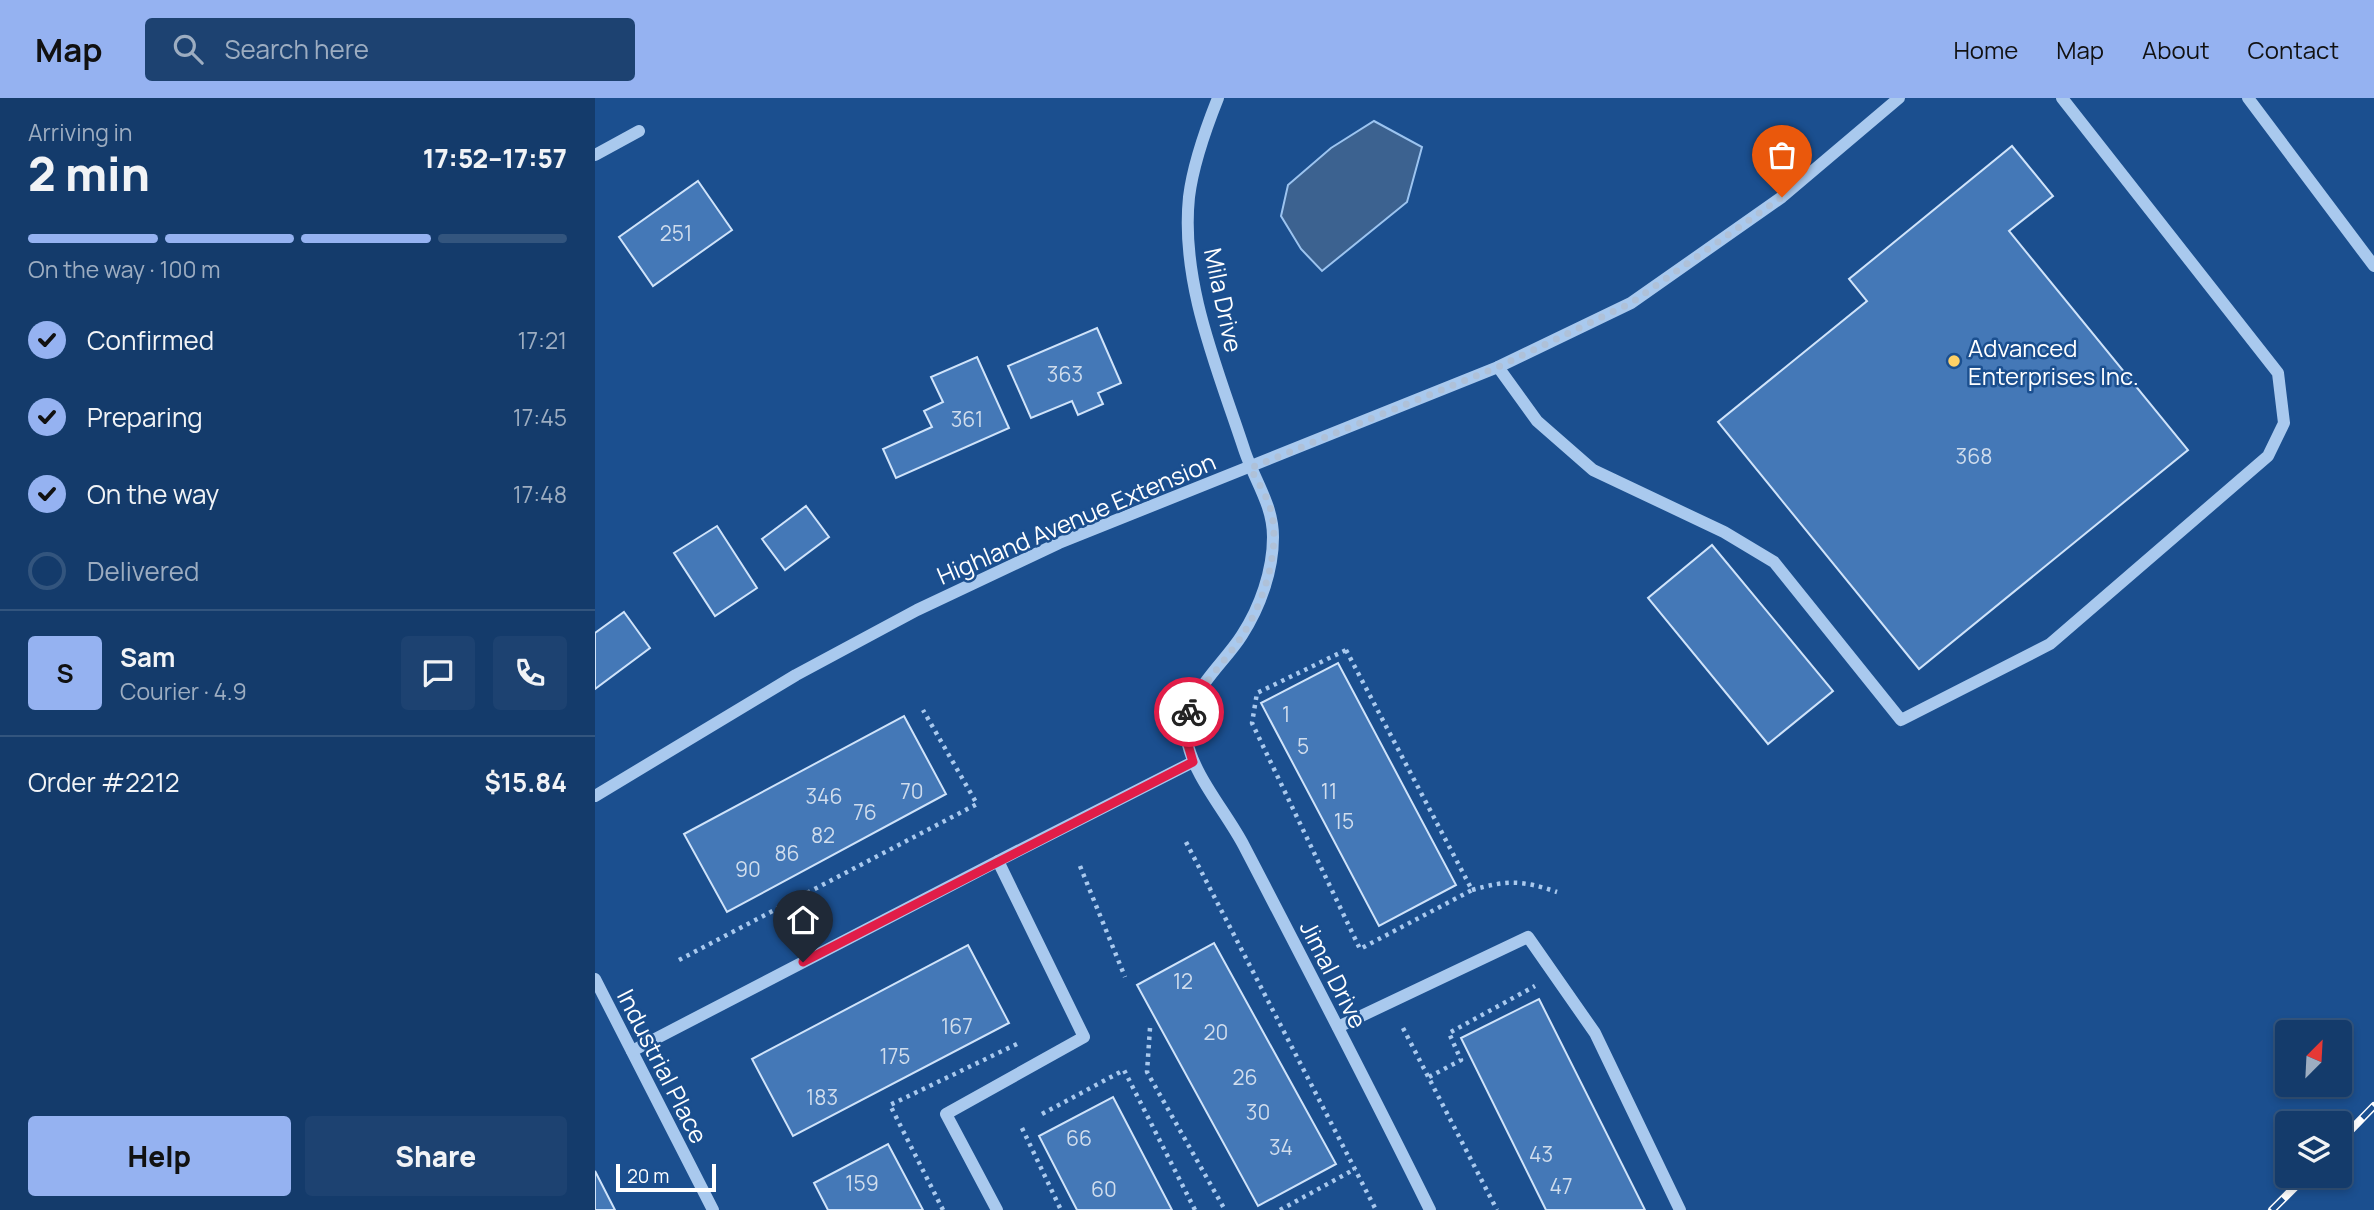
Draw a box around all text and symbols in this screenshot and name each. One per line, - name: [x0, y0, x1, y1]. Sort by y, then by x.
- search box: [145, 18, 635, 81]
- text: Map: [35, 27, 103, 72]
- icon: search: [169, 30, 207, 68]
- text: Search here: [225, 31, 369, 67]
- text: Home: [1953, 33, 2018, 66]
- text: Map: [2056, 33, 2104, 66]
- text: About: [2142, 33, 2210, 66]
- text: Contact: [2248, 33, 2339, 66]
- text: Arriving in: [28, 116, 133, 148]
- pin: [1752, 125, 1812, 197]
- icon: bag: [1763, 136, 1801, 174]
- text: 17:52–17:57: [423, 140, 567, 176]
- text: 2 min: [28, 142, 150, 205]
- house number: 251: [660, 219, 692, 247]
- street label: Mila Drive: [1197, 245, 1251, 355]
- text: On the way · 100 m: [28, 253, 221, 285]
- icon: check: [28, 321, 66, 359]
- text: Confirmed: [87, 322, 214, 358]
- text: 17:21: [518, 324, 567, 356]
- place label: Advanced Enterprises Inc.: [1968, 331, 2139, 392]
- marker: Advanced Enterprises Inc.: [1946, 353, 1962, 369]
- house number: 363: [1047, 360, 1083, 388]
- icon: check: [28, 398, 66, 436]
- text: Preparing: [87, 399, 203, 435]
- text: 17:45: [513, 401, 567, 433]
- house number: 361: [951, 405, 983, 433]
- house number: 368: [1956, 442, 1992, 470]
- street label: Highland Avenue Extension: [932, 444, 1220, 592]
- icon: check: [28, 475, 66, 513]
- text: On the way: [87, 476, 219, 512]
- text: 17:48: [513, 478, 567, 510]
- text: Delivered: [87, 553, 199, 589]
- button: chat: [401, 636, 475, 710]
- button: phone: [493, 636, 567, 710]
- text: Sam: [120, 639, 175, 675]
- text: S: [56, 655, 74, 691]
- text: Courier · 4.9: [120, 675, 247, 707]
- courier: [1154, 677, 1224, 747]
- icon: bike: [1170, 693, 1208, 731]
- house number: 1: [1282, 700, 1290, 728]
- house number: 5: [1297, 732, 1309, 760]
- text: Order #2212: [28, 764, 180, 800]
- text: $15.84: [484, 764, 567, 800]
- house number: 70: [900, 777, 924, 805]
- house number: 11: [1321, 777, 1337, 805]
- house number: 346: [805, 782, 843, 810]
- house number: 76: [853, 798, 877, 826]
- house number: 15: [1334, 807, 1354, 835]
- house number: 82: [811, 821, 835, 849]
- house number: 86: [774, 839, 800, 867]
- house number: 90: [735, 855, 761, 883]
- pin: [773, 890, 833, 962]
- icon: home: [784, 901, 822, 939]
- street label: Jimal Drive: [1293, 914, 1375, 1034]
- house number: 12: [1173, 967, 1193, 995]
- street label: Industrial Place: [610, 983, 716, 1149]
- house number: 167: [941, 1012, 973, 1040]
- house number: 20: [1204, 1018, 1228, 1046]
- north arrow: [2275, 1020, 2352, 1097]
- map controls: [2275, 1020, 2352, 1188]
- house number: 175: [880, 1042, 910, 1070]
- house number: 26: [1232, 1063, 1258, 1091]
- house number: 183: [806, 1083, 838, 1111]
- house number: 30: [1246, 1098, 1270, 1126]
- button: layers: [2275, 1111, 2352, 1188]
- button: Help: [28, 1116, 291, 1196]
- button: Share: [305, 1116, 567, 1196]
- house number: 66: [1066, 1124, 1092, 1152]
- house number: 34: [1269, 1133, 1293, 1161]
- house number: 43: [1529, 1140, 1553, 1168]
- scale bar: [616, 1161, 716, 1193]
- text: 20 m: [627, 1163, 669, 1189]
- house number: 159: [845, 1169, 879, 1197]
- house number: 47: [1550, 1172, 1572, 1200]
- house number: 60: [1091, 1175, 1117, 1203]

